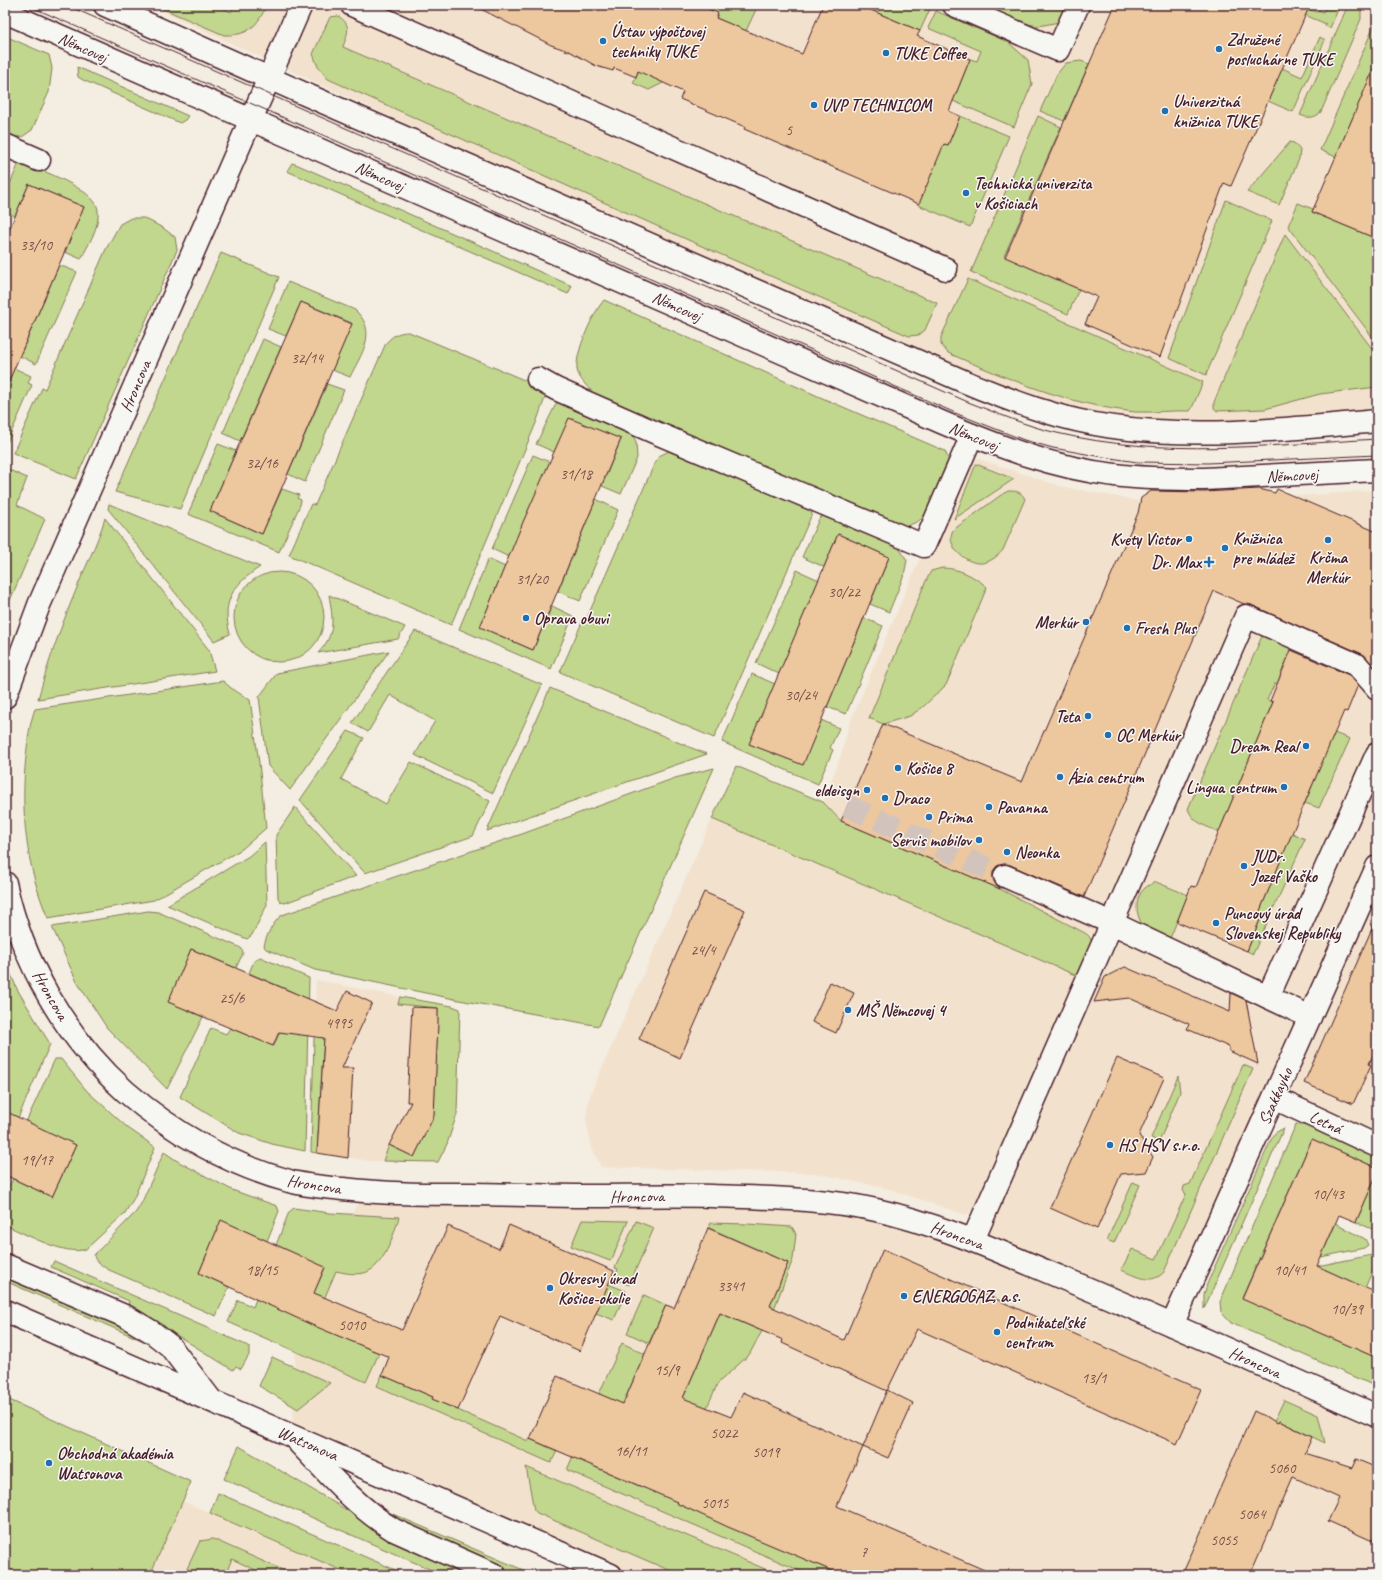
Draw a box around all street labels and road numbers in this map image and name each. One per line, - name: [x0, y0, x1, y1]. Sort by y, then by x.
- street label: Němcovej: [55, 27, 113, 69]
- street label: Němcovej: [352, 156, 410, 198]
- street label: Němcovej: [649, 286, 707, 328]
- street label: Hroncova: [115, 355, 157, 415]
- street label: Němcovej: [946, 417, 1004, 457]
- street label: Němcovej: [1266, 464, 1321, 487]
- street label: Hroncova: [28, 966, 74, 1026]
- street label: Szakkayho: [1254, 1064, 1298, 1128]
- street label: Letná: [1306, 1106, 1347, 1140]
- street label: Hroncova: [285, 1170, 344, 1199]
- street label: Hroncova: [610, 1185, 666, 1207]
- street label: Hroncova: [928, 1216, 988, 1255]
- street label: Hroncova: [1226, 1342, 1286, 1384]
- street label: Watsonova: [274, 1421, 343, 1466]

